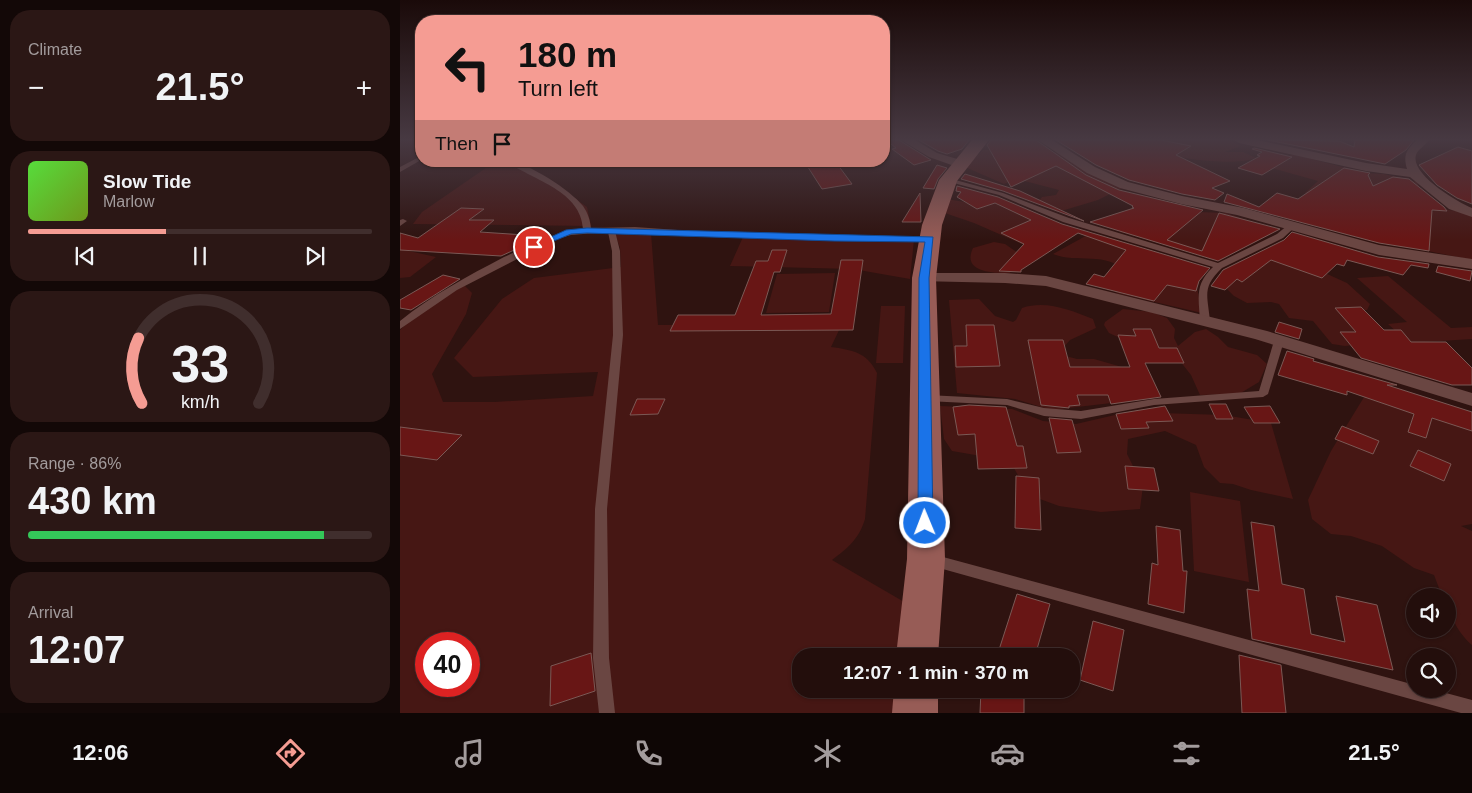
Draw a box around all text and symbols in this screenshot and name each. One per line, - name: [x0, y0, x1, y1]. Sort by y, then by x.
- icon: left: [435, 35, 500, 100]
- text: 180 m: [518, 35, 617, 74]
- text: Climate: [28, 41, 82, 58]
- text: 21.5°: [155, 66, 245, 108]
- text: −: [28, 72, 44, 103]
- text: +: [356, 72, 372, 103]
- text: Turn left: [518, 76, 598, 101]
- icon: arrive: [488, 130, 516, 158]
- text: Then: [435, 133, 478, 154]
- text: Slow Tide: [103, 171, 191, 192]
- text: Marlow: [103, 193, 155, 210]
- pin: [513, 226, 555, 268]
- icon: arrive: [520, 233, 548, 261]
- icon: previous: [71, 242, 99, 270]
- icon: pause: [186, 242, 214, 270]
- icon: next: [301, 242, 329, 270]
- text: 33: [171, 335, 229, 393]
- text: km/h: [181, 392, 219, 412]
- text: Range · 86%: [28, 455, 121, 472]
- text: 430 km: [28, 480, 157, 522]
- position arrow: [898, 496, 950, 548]
- map controls: [1406, 588, 1456, 698]
- button: sound: [1406, 588, 1456, 638]
- text: Arrival: [28, 604, 73, 621]
- text: 12:07: [28, 629, 125, 671]
- speed limit sign: 40: [415, 632, 480, 697]
- button: search: [1406, 648, 1456, 698]
- text: 12:07 · 1 min · 370 m: [843, 662, 1029, 683]
- icon: directions: [273, 736, 308, 771]
- icon: music: [452, 736, 487, 771]
- icon: phone: [631, 736, 666, 771]
- icon: climate: [810, 736, 845, 771]
- icon: car: [990, 736, 1025, 771]
- icon: filters: [1169, 736, 1204, 771]
- text: 12:06: [72, 740, 128, 765]
- text: 21.5°: [1348, 740, 1400, 765]

